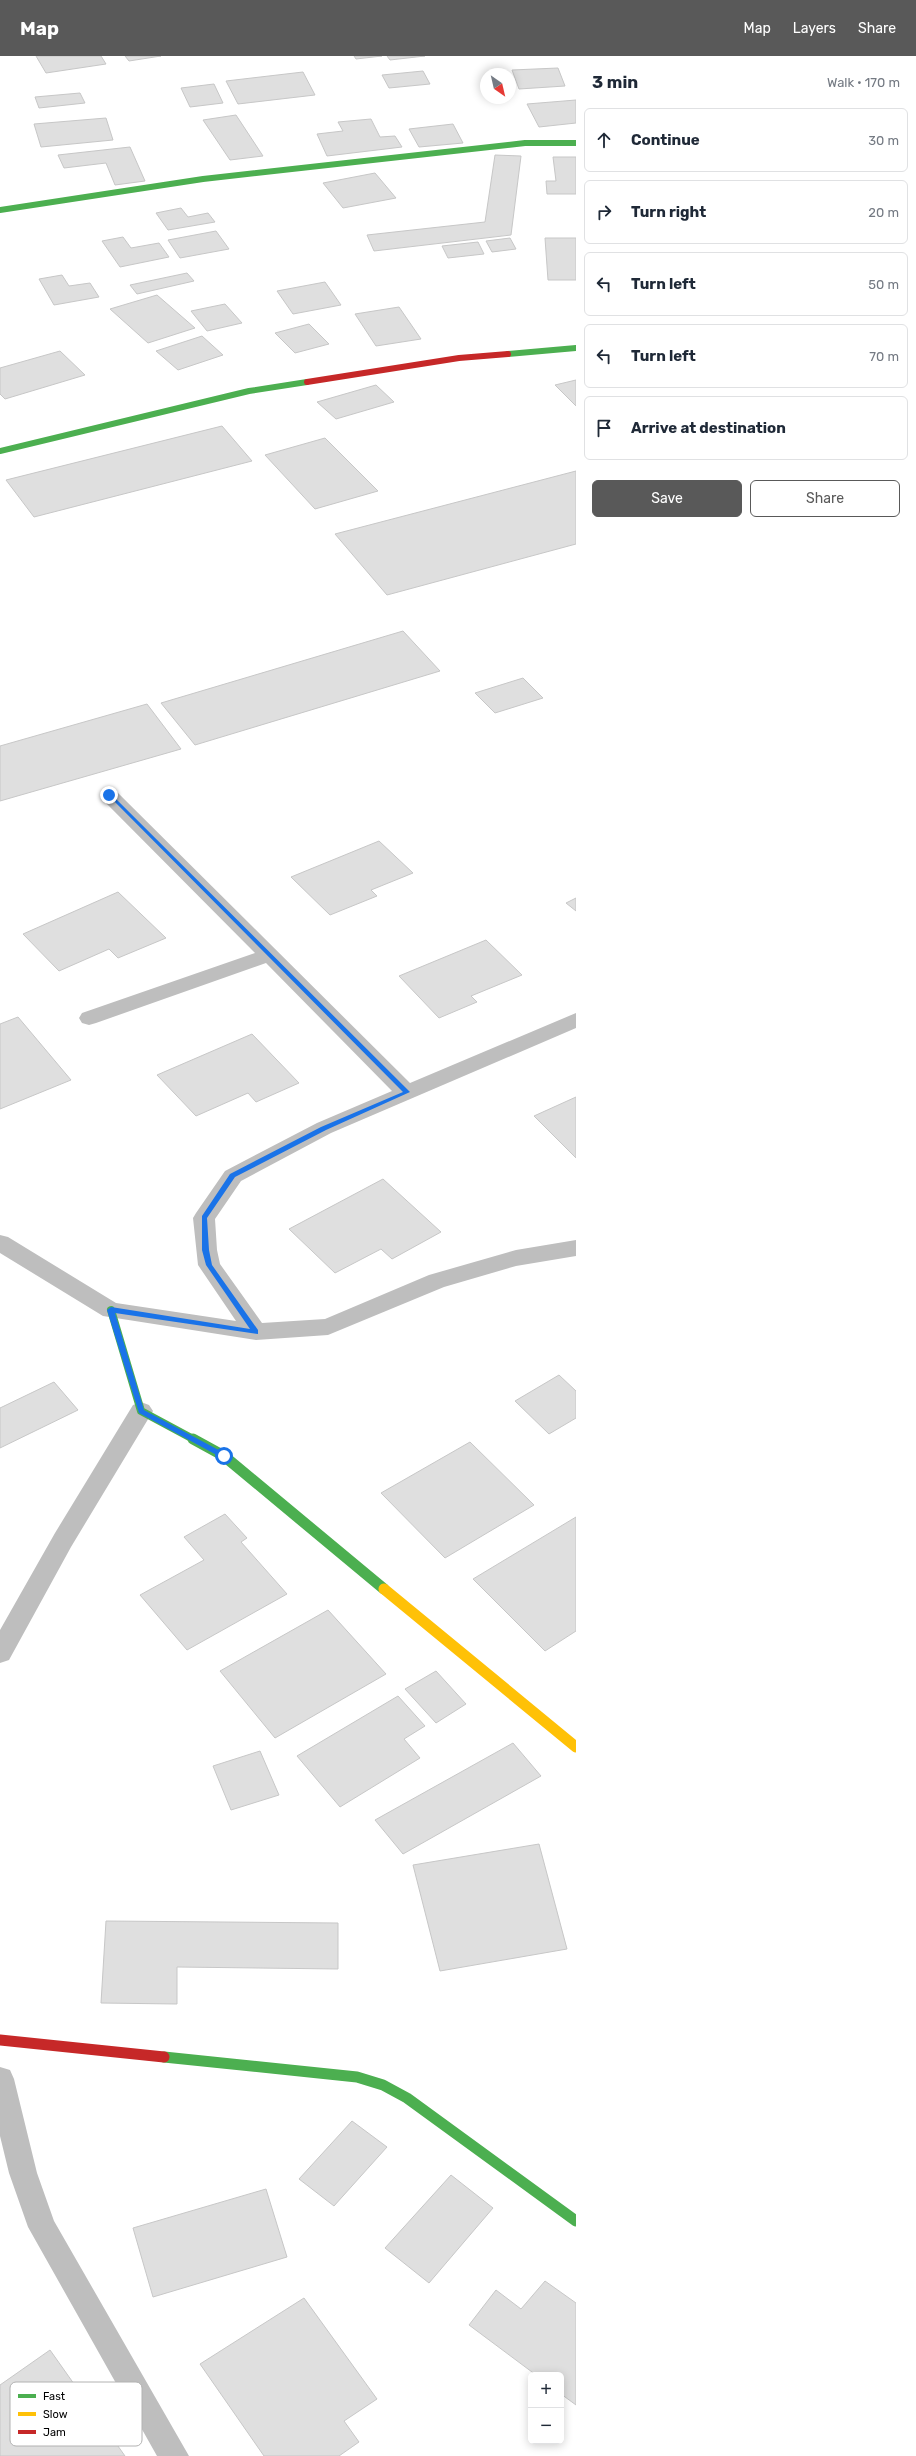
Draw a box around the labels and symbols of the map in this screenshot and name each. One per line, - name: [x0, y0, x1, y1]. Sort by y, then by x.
- north arrow: [480, 68, 516, 104]
- route end: [100, 786, 118, 804]
- route start: [215, 1447, 233, 1465]
- legend: [10, 2382, 142, 2446]
- text: Fast: [43, 2390, 66, 2403]
- text: Slow: [43, 2408, 68, 2421]
- text: Jam: [43, 2426, 66, 2439]

